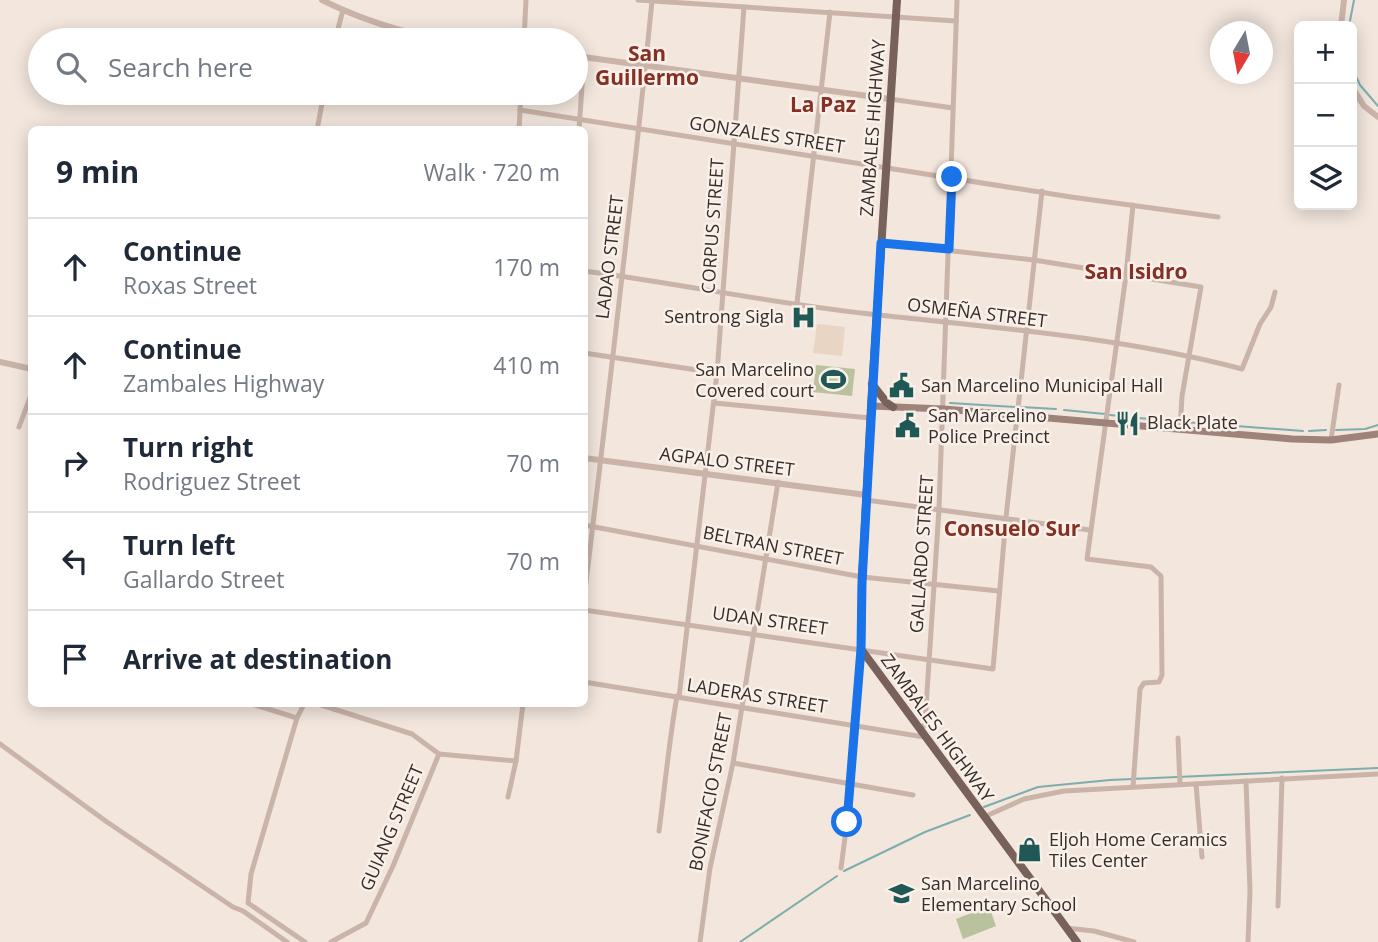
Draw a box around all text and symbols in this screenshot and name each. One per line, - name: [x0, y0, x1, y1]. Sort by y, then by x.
- north arrow: [1210, 21, 1273, 84]
- map controls: [1294, 21, 1357, 210]
- button: +: [1294, 21, 1357, 84]
- search box: [28, 28, 588, 105]
- street label: ZAMBALES HIGHWAY: [854, 38, 890, 217]
- district label: San Guillermo: [595, 39, 699, 91]
- icon: search: [52, 48, 90, 86]
- text: Search here: [108, 49, 253, 85]
- button: −: [1294, 84, 1357, 147]
- district label: La Paz: [790, 90, 856, 118]
- street label: GONZALES STREET: [688, 110, 847, 158]
- button: layers: [1294, 147, 1357, 210]
- text: 9 min: [56, 151, 139, 192]
- text: Walk · 720 m: [423, 156, 560, 188]
- street label: CORPUS STREET: [695, 157, 729, 294]
- route end: [936, 161, 967, 192]
- street label: LADAO STREET: [589, 193, 629, 320]
- text: Continue: [123, 233, 242, 269]
- icon: ahead: [56, 248, 94, 286]
- text: 170 m: [493, 251, 560, 283]
- district label: San Isidro: [1084, 257, 1188, 285]
- text: Roxas Street: [123, 269, 257, 301]
- street label: OSMEÑA STREET: [906, 292, 1048, 332]
- hospital icon: Sentrong Sigla: [790, 303, 818, 331]
- place label: Sentrong Sigla: [664, 304, 784, 328]
- text: Continue: [123, 331, 242, 367]
- icon: ahead: [56, 346, 94, 384]
- text: 410 m: [493, 349, 560, 381]
- place label: San Marcelino Covered court: [695, 357, 814, 402]
- sports icon: San Marcelino Covered court: [820, 366, 848, 394]
- text: Zambales Highway: [123, 367, 324, 399]
- public building icon: San Marcelino Municipal Hall: [887, 372, 915, 400]
- place label: San Marcelino Municipal Hall: [921, 373, 1163, 397]
- place label: San Marcelino Police Precinct: [928, 403, 1050, 448]
- restaurant icon: Black Plate: [1113, 409, 1141, 437]
- place label: Black Plate: [1147, 410, 1238, 434]
- public building icon: San Marcelino Police Precinct: [894, 412, 922, 440]
- text: Turn right: [123, 429, 254, 465]
- street label: AGPALO STREET: [658, 441, 796, 481]
- icon: right: [56, 444, 94, 482]
- text: 70 m: [506, 447, 560, 479]
- text: Rodriguez Street: [123, 465, 301, 497]
- street label: GALLARDO STREET: [904, 474, 938, 634]
- district label: Consuelo Sur: [944, 514, 1081, 542]
- street label: BELTRAN STREET: [701, 520, 845, 570]
- text: Turn left: [123, 527, 235, 563]
- icon: left: [56, 542, 94, 580]
- text: 70 m: [506, 545, 560, 577]
- text: Gallardo Street: [123, 563, 284, 595]
- street label: UDAN STREET: [711, 600, 830, 640]
- icon: arrive: [56, 640, 94, 678]
- text: Arrive at destination: [123, 641, 392, 677]
- street label: ZAMBALES HIGHWAY: [876, 649, 1000, 807]
- street label: LADERAS STREET: [685, 672, 829, 718]
- street label: BONIFACIO STREET: [683, 711, 737, 873]
- street label: GUIANG STREET: [354, 761, 428, 894]
- route start: [831, 806, 862, 837]
- place label: Eljoh Home Ceramics Tiles Center: [1049, 827, 1227, 872]
- shop icon: Eljoh Home Ceramics Tiles Center: [1015, 836, 1043, 864]
- place label: San Marcelino Elementary School: [921, 871, 1077, 916]
- school or university icon: San Marcelino Elementary School: [887, 880, 915, 908]

